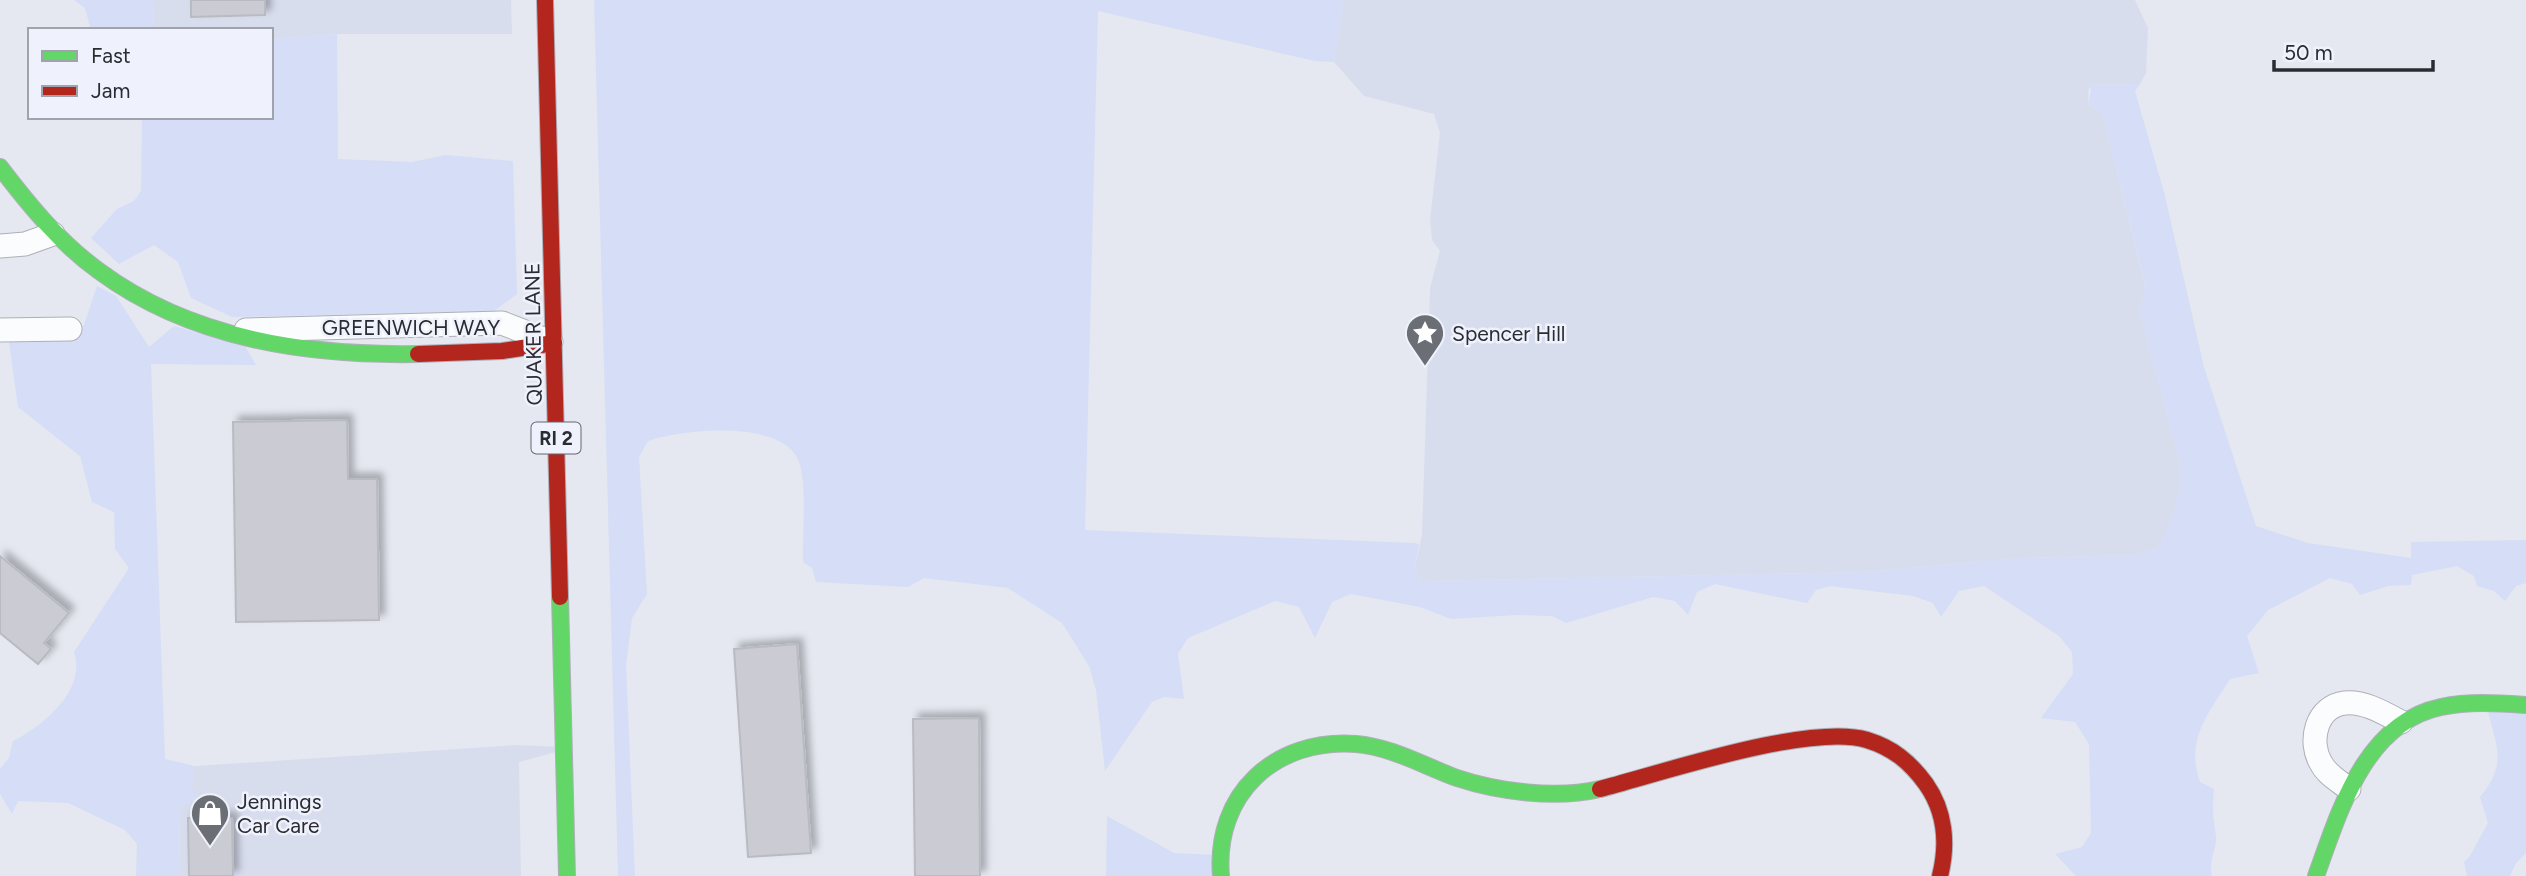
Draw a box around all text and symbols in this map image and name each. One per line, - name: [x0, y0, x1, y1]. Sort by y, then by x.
- legend: [28, 28, 273, 119]
- scale bar: [2274, 28, 2433, 72]
- text: 50 m: [2284, 40, 2333, 65]
- text: Fast: [91, 43, 131, 68]
- text: Jam: [91, 78, 130, 103]
- street label: QUAKER LANE: [519, 262, 547, 406]
- place icon: Spencer Hill: [1404, 312, 1446, 367]
- street label: GREENWICH WAY: [322, 315, 500, 340]
- place label: Spencer Hill: [1452, 321, 1565, 346]
- road number: RI 2: [532, 422, 580, 453]
- place label: Jennings Car Care: [237, 789, 321, 838]
- shop icon: Jennings Car Care: [189, 792, 231, 847]

